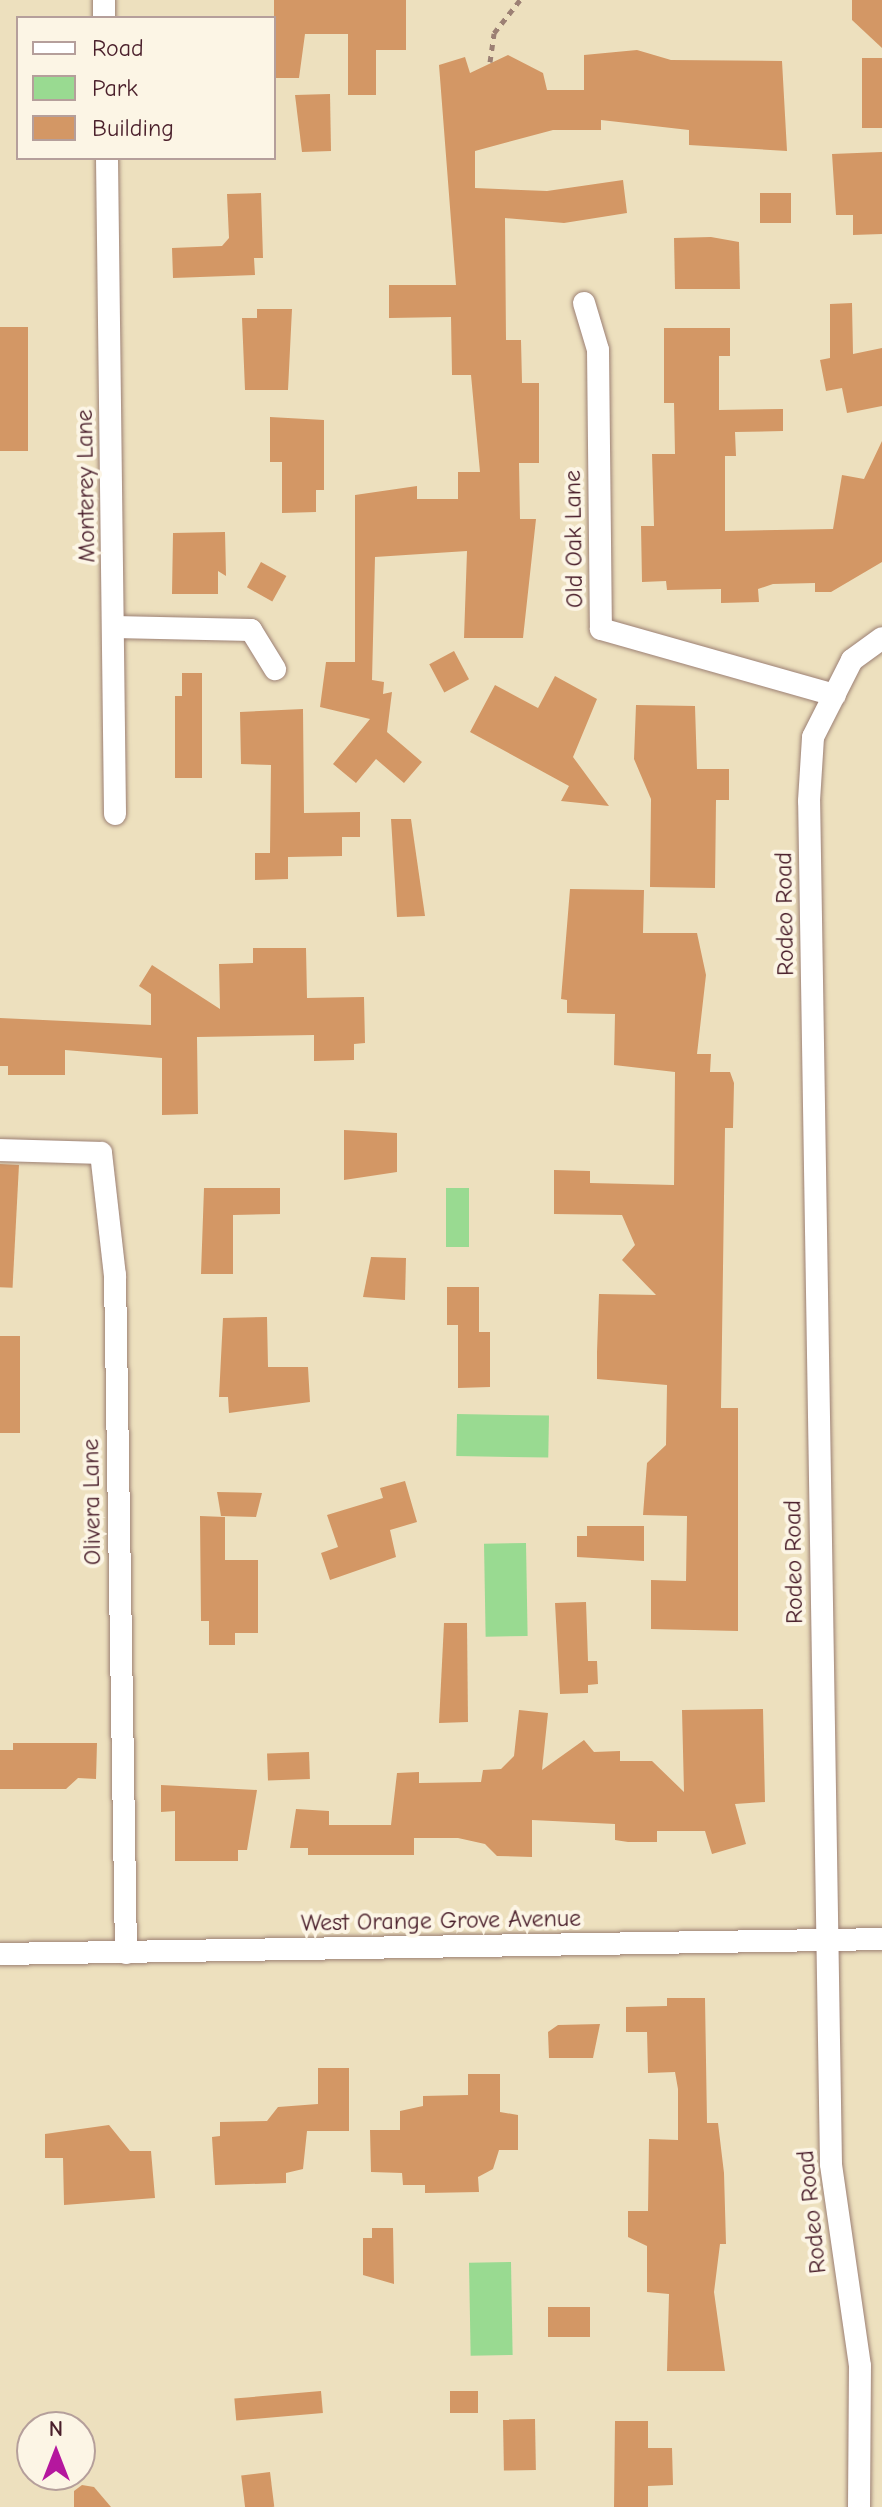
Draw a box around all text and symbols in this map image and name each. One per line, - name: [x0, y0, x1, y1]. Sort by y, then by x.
- legend: [16, 16, 276, 160]
- text: Road: [92, 34, 144, 62]
- text: Park: [92, 74, 138, 102]
- text: Building: [92, 114, 174, 142]
- street label: Monterey Lane: [70, 409, 102, 563]
- street label: Old Oak Lane: [558, 470, 590, 608]
- street label: Rodeo Road: [770, 852, 800, 976]
- street label: Olivera Lane: [76, 1439, 108, 1565]
- street label: Rodeo Road: [779, 1500, 809, 1624]
- street label: West Orange Grove Avenue: [301, 1904, 581, 1938]
- street label: Rodeo Road: [791, 2149, 833, 2275]
- north arrow: [16, 2411, 96, 2491]
- text: N: [49, 2416, 63, 2442]

